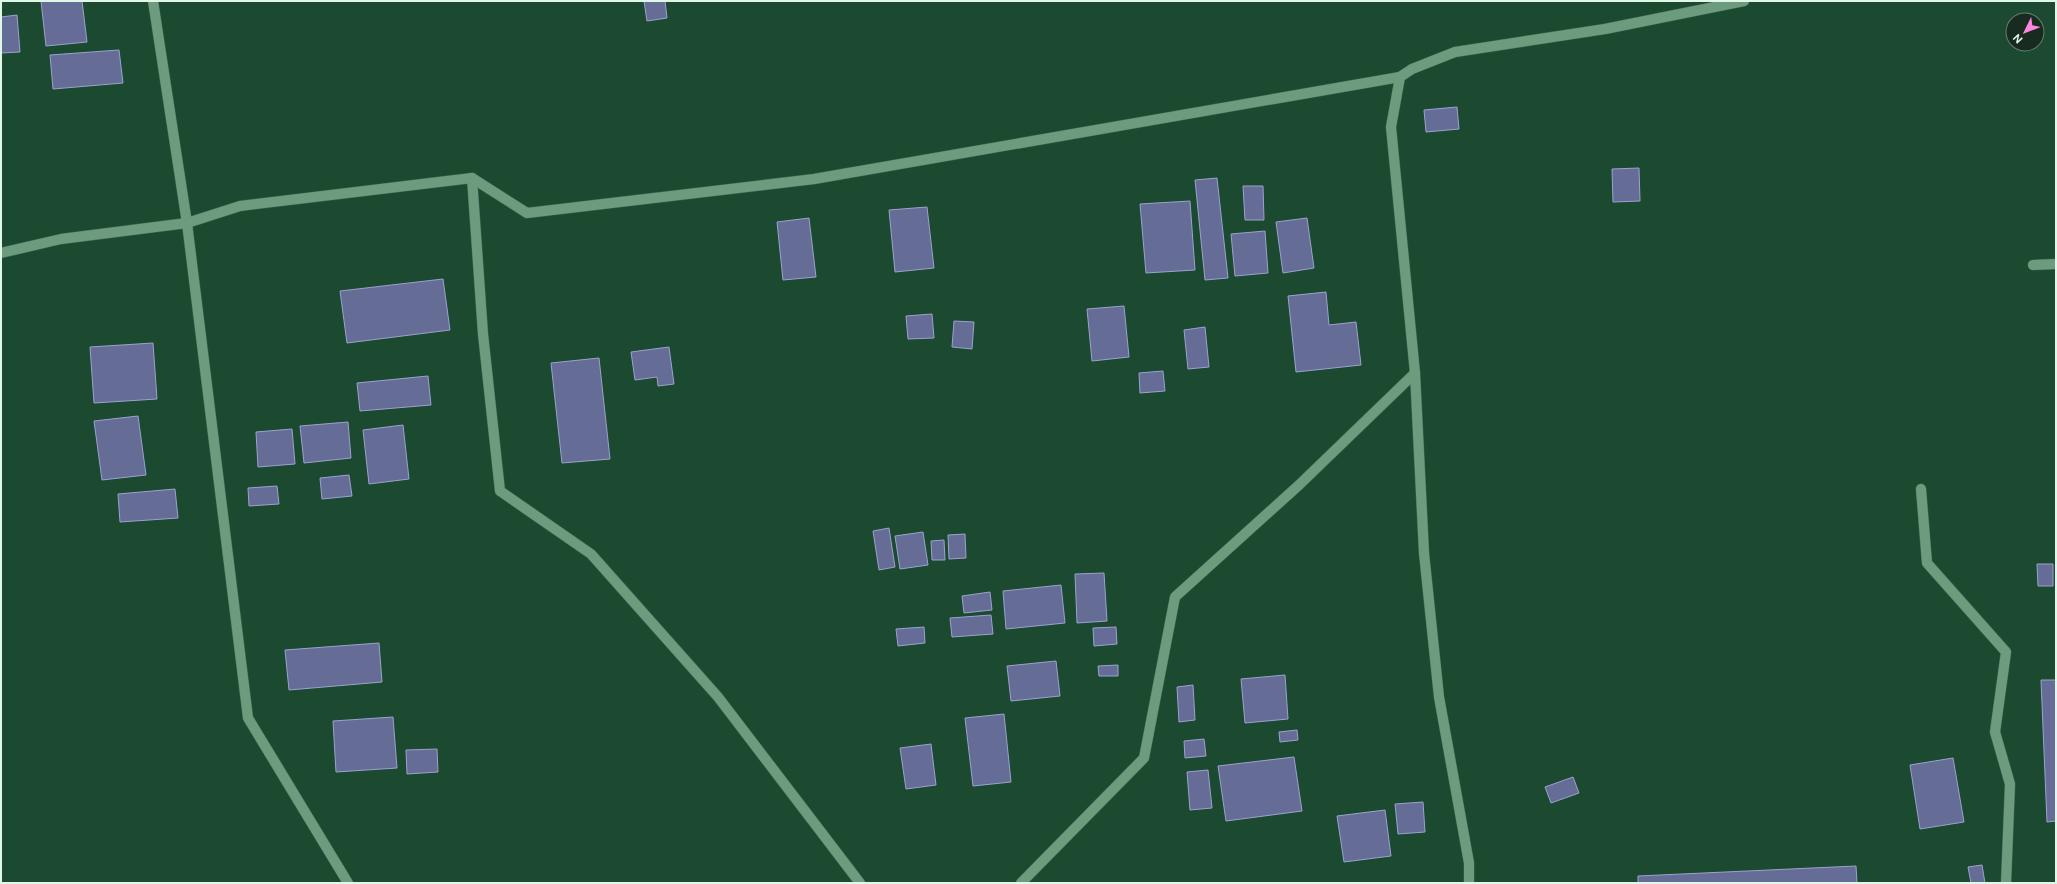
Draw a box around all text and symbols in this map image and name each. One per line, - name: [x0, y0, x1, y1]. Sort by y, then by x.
- north arrow: [2005, 12, 2045, 52]
- text: N: [2010, 31, 2026, 47]

